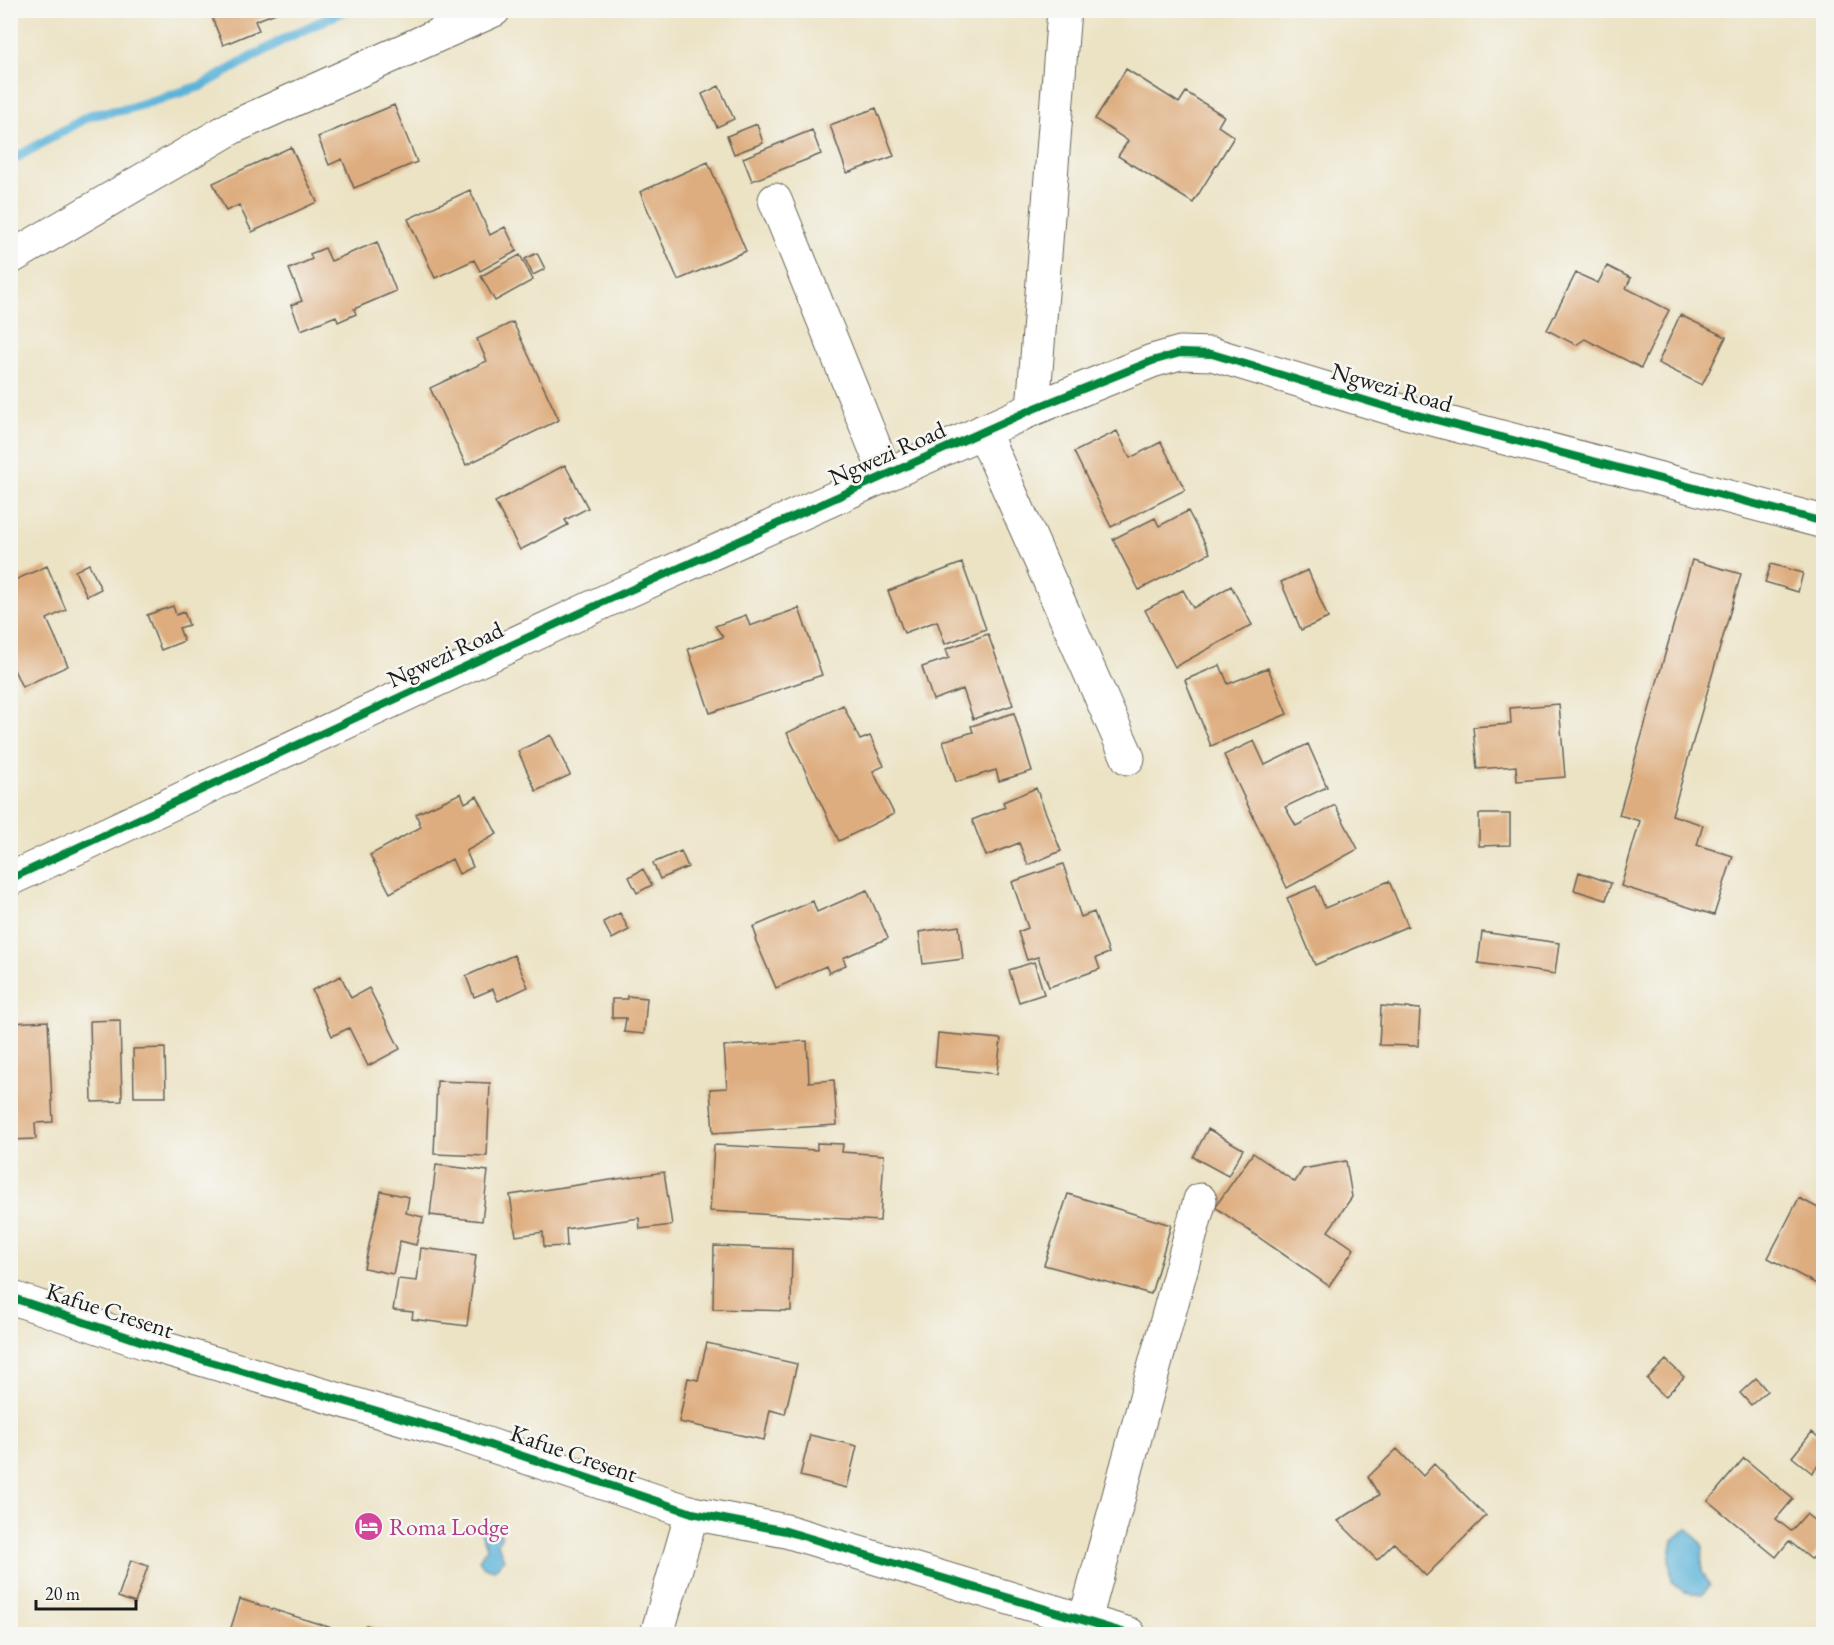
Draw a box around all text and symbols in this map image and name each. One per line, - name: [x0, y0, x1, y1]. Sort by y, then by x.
- street label: Ngwezi Road: [1328, 355, 1457, 419]
- street label: Ngwezi Road: [824, 413, 951, 493]
- street label: Ngwezi Road: [382, 613, 509, 694]
- street label: Kafue Cresent: [42, 1275, 178, 1345]
- street label: Kafue Cresent: [506, 1417, 642, 1489]
- hotel icon: Roma Lodge: [352, 1510, 384, 1542]
- place label: Roma Lodge: [389, 1511, 509, 1542]
- scale bar: [36, 1573, 136, 1611]
- text: 20 m: [45, 1582, 80, 1605]

